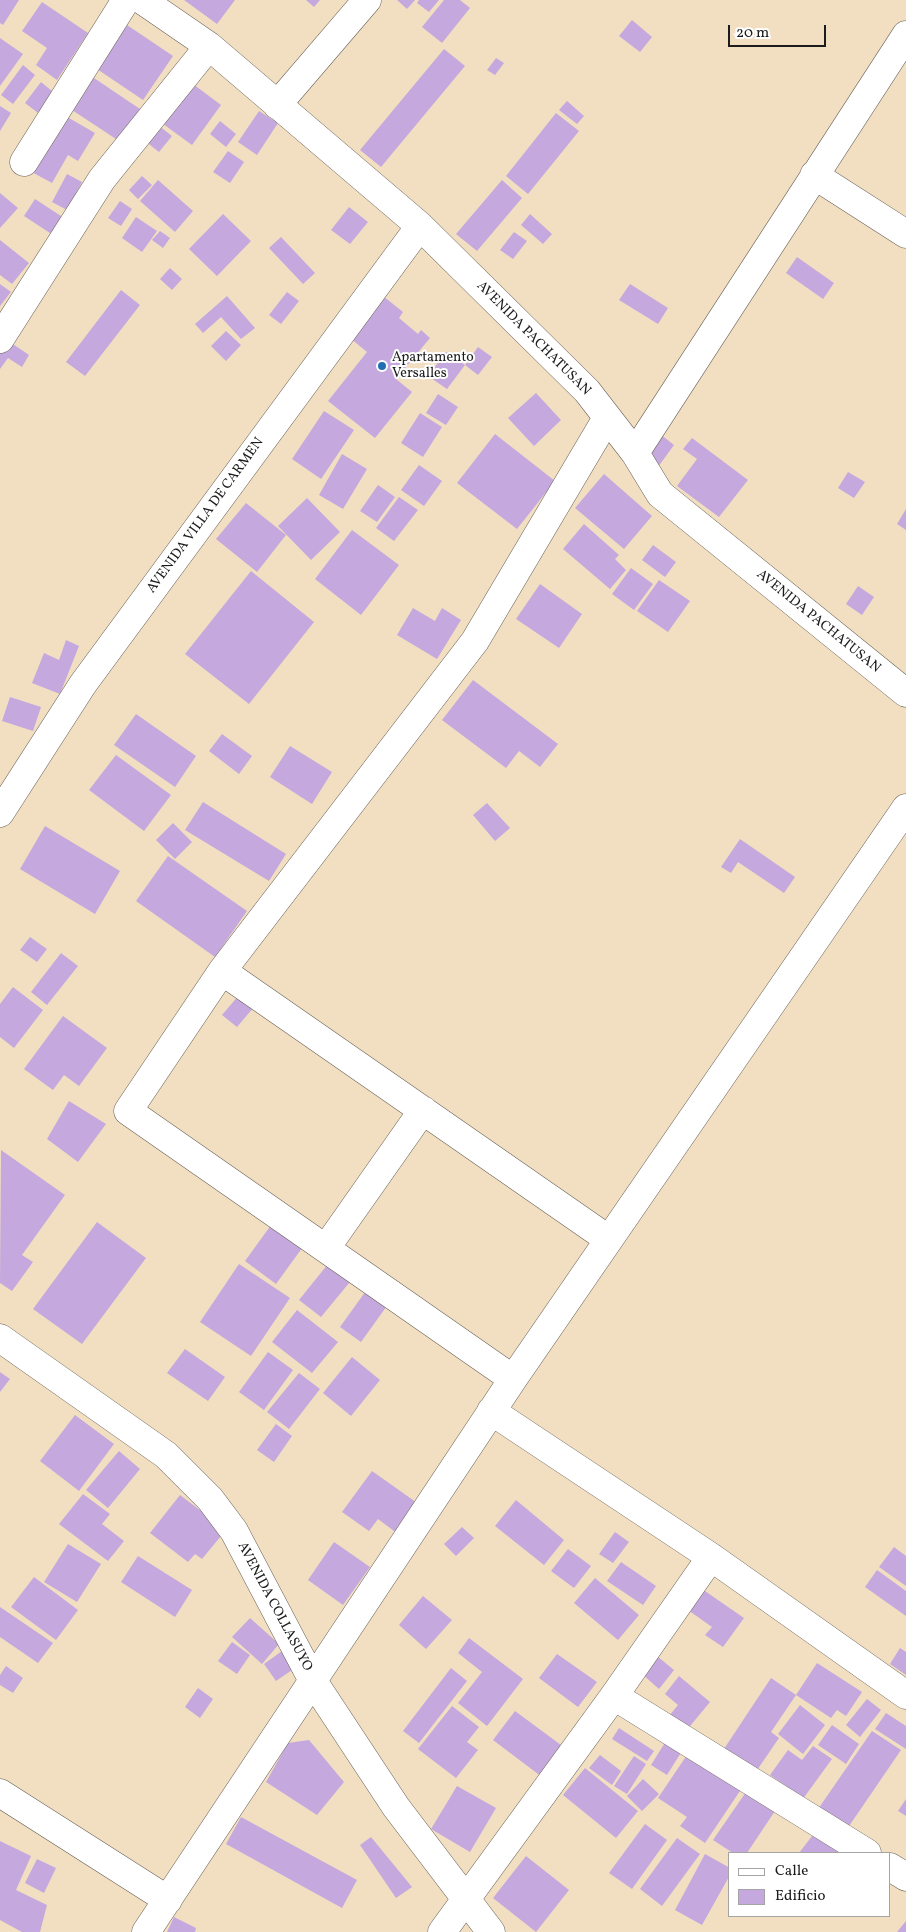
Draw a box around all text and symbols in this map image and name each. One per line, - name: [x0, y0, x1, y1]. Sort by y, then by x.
- scale bar: [731, 15, 828, 47]
- text: 20 m: [736, 23, 769, 44]
- street label: AVENIDA PACHATUSAN: [472, 278, 594, 400]
- place label: Apartamento Versalles: [392, 350, 474, 382]
- marker: Apartamento Versalles: [376, 360, 388, 372]
- street label: AVENIDA VILLA DE CARMEN: [144, 435, 268, 597]
- street label: AVENIDA PACHATUSAN: [753, 567, 883, 677]
- street label: AVENIDA COLLASUYO: [233, 1539, 315, 1675]
- legend: [728, 1852, 891, 1917]
- text: Calle: [775, 1861, 808, 1882]
- text: Edificio: [775, 1886, 826, 1907]

